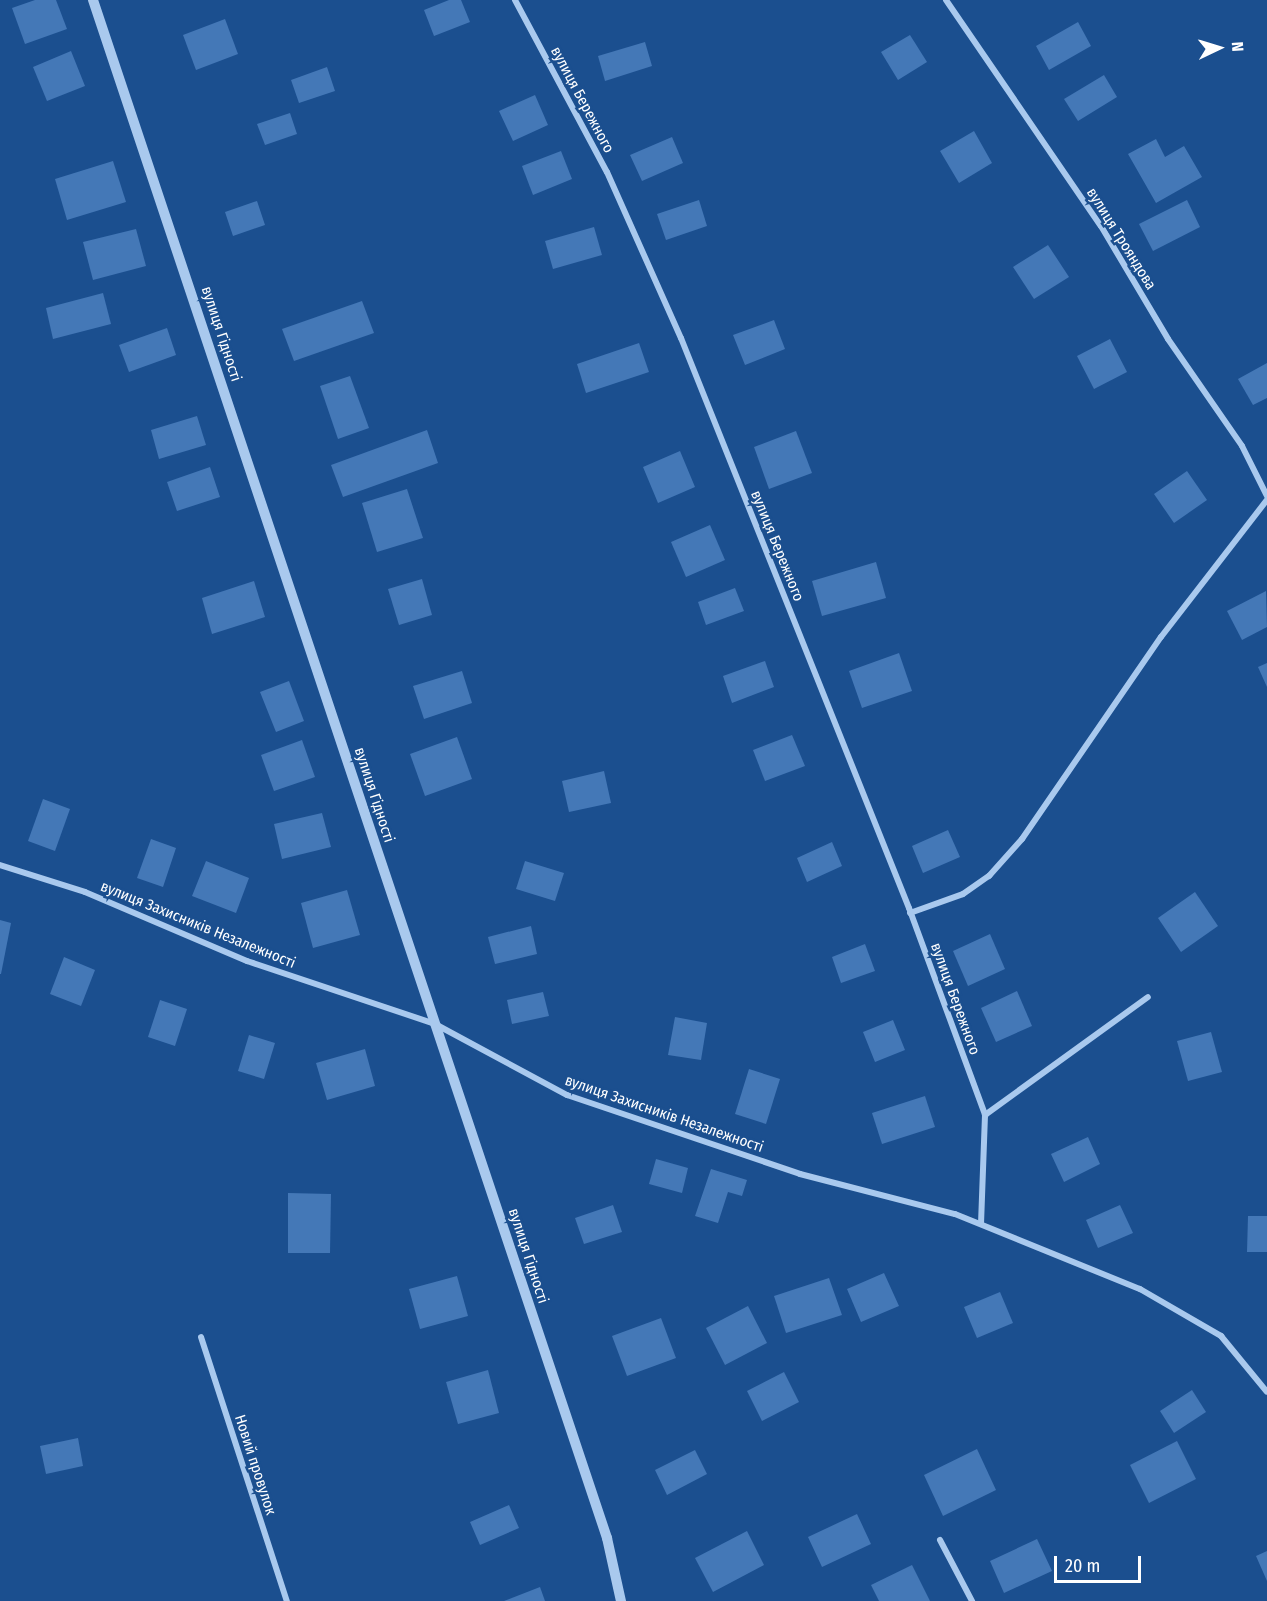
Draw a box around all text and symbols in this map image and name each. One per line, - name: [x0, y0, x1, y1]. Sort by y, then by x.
- north arrow: [1189, 18, 1249, 78]
- text: N: [1228, 41, 1247, 52]
- street label: вулиця Бережного: [546, 44, 618, 156]
- street label: вулиця Трояндова: [1082, 185, 1160, 293]
- street label: вулиця Гідності: [197, 284, 245, 384]
- street label: вулиця Бережного: [747, 488, 807, 604]
- street label: вулиця Гідності: [350, 745, 398, 845]
- street label: вулиця Захисників Незалежності: [98, 878, 298, 972]
- street label: вулиця Бережного: [926, 941, 984, 1057]
- street label: вулиця Захисників Незалежності: [562, 1072, 766, 1156]
- street label: вулиця Гідності: [504, 1206, 552, 1306]
- street label: Новий провулок: [230, 1413, 280, 1517]
- scale bar: [1057, 1544, 1144, 1582]
- text: 20 m: [1065, 1555, 1100, 1577]

